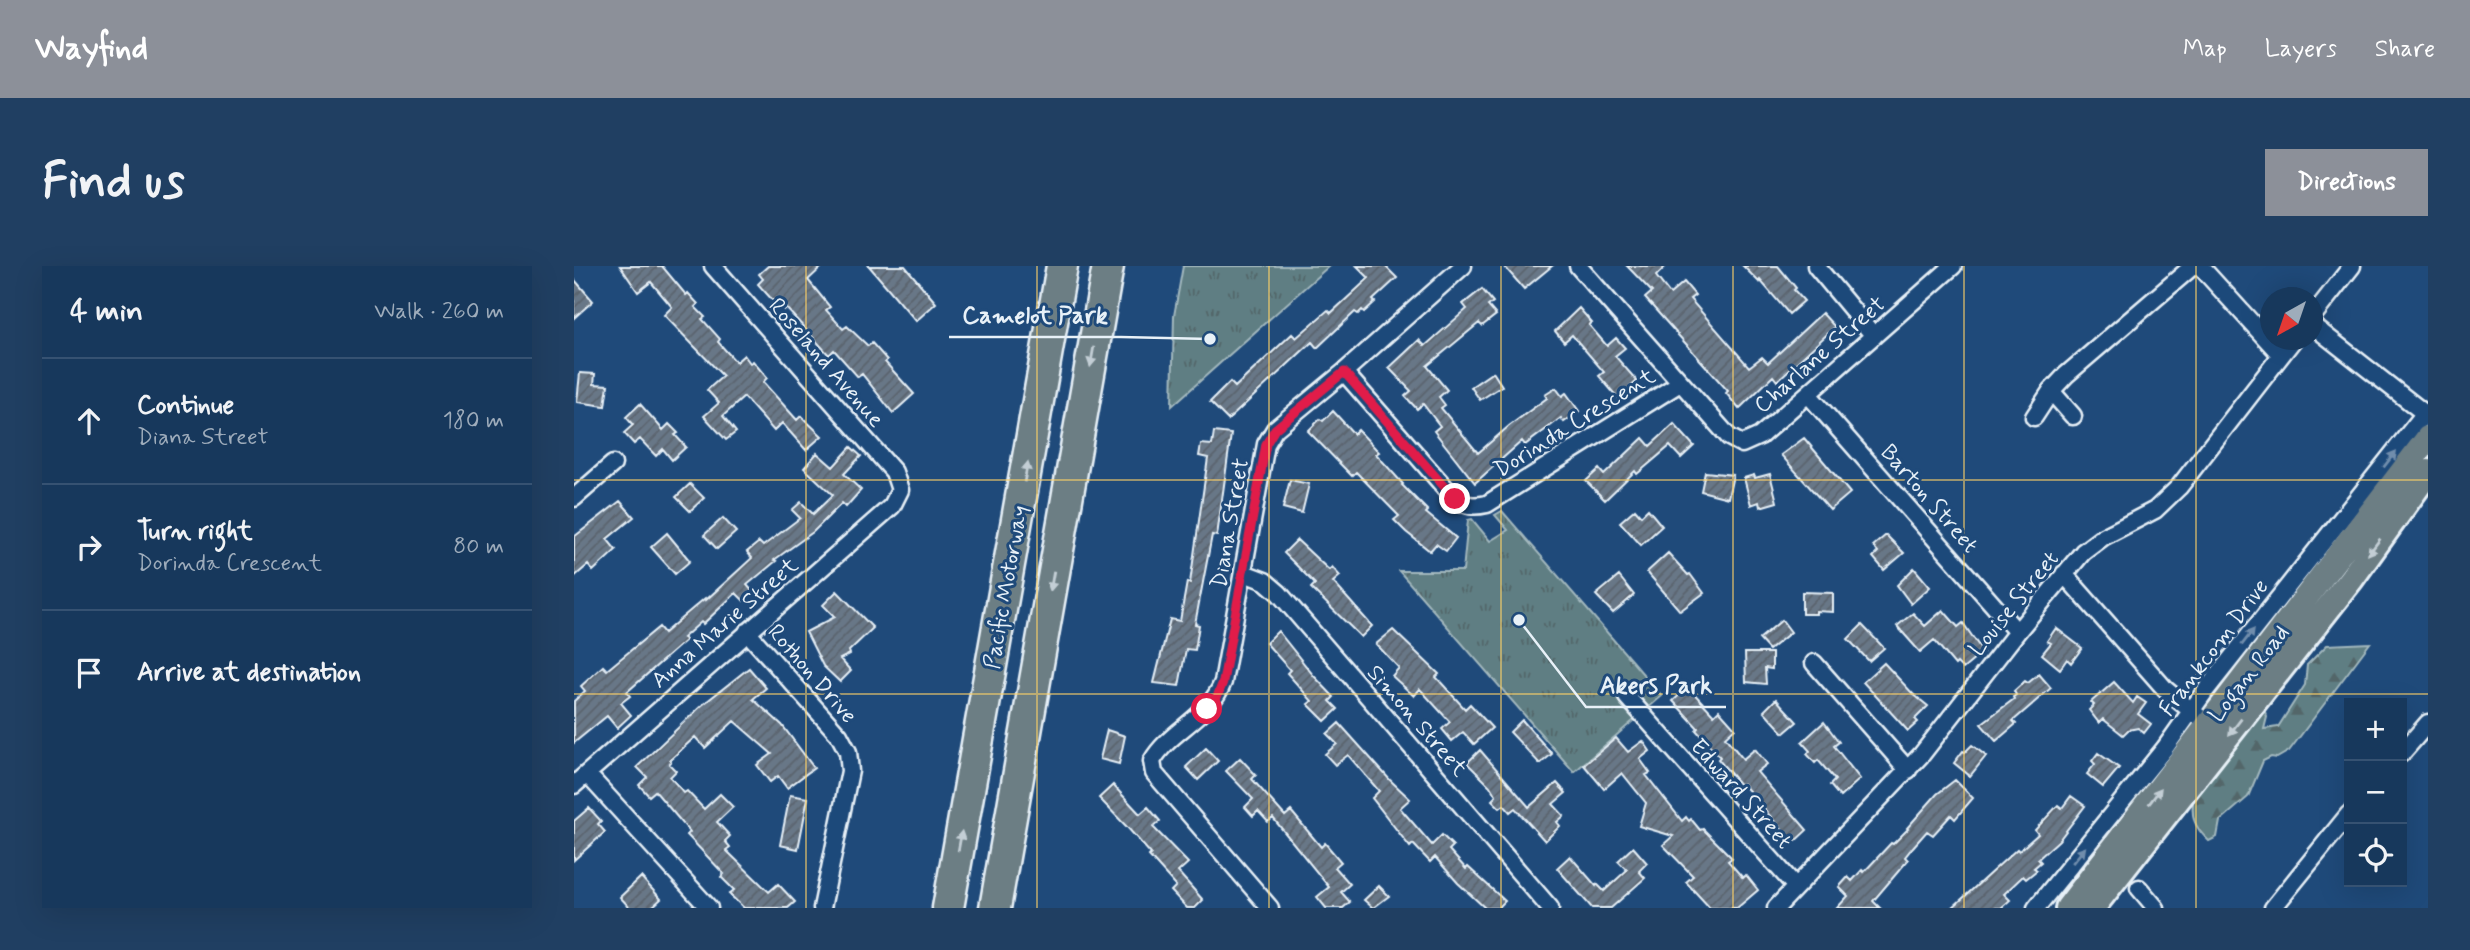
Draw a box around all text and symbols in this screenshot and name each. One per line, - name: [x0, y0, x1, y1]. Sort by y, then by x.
- text: Wayfind: [35, 27, 148, 71]
- text: Map: [2183, 34, 2227, 65]
- text: Layers: [2265, 34, 2337, 65]
- text: Share: [2375, 34, 2435, 65]
- button: Directions: [2265, 149, 2428, 216]
- text: Find us: [42, 150, 185, 215]
- north arrow: [2260, 287, 2323, 350]
- street label: Charlane Street: [1748, 290, 1892, 421]
- text: 4 min: [70, 292, 143, 331]
- street label: Roseland Avenue: [761, 292, 890, 434]
- callout: Camelot Park: [949, 292, 1121, 337]
- text: Walk · 260 m: [374, 297, 504, 327]
- text: Camelot Park: [962, 301, 1108, 332]
- one-way arrow: [1086, 346, 1097, 368]
- street label: Dorinda Crescent: [1489, 362, 1662, 485]
- text: Continue: [137, 389, 234, 423]
- icon: ahead: [70, 402, 108, 440]
- text: 180 m: [443, 406, 504, 436]
- text: Diana Street: [137, 423, 268, 453]
- street label: Barton Street: [1873, 438, 1984, 560]
- one-way arrow: [2382, 450, 2397, 468]
- street label: Diana Street: [1205, 456, 1257, 591]
- one-way arrow: [1020, 461, 1031, 483]
- route end: [1439, 483, 1470, 514]
- street label: Pacific Motorway: [978, 503, 1036, 671]
- text: Turn right: [137, 515, 253, 549]
- icon: right: [70, 528, 108, 566]
- text: 80 m: [453, 532, 504, 562]
- one-way arrow: [2367, 538, 2381, 557]
- street label: Louise Street: [1963, 545, 2066, 663]
- text: Dorinda Crescent: [137, 549, 322, 579]
- street label: Anna Marie Street: [645, 551, 806, 696]
- one-way arrow: [1047, 571, 1058, 593]
- street label: Frankcom Drive: [2153, 573, 2276, 723]
- street label: Rothon Drive: [760, 618, 863, 730]
- street label: Logan Road: [2202, 619, 2299, 730]
- one-way arrow: [2240, 628, 2255, 645]
- icon: arrive: [70, 654, 108, 692]
- text: Arrive at destination: [137, 656, 361, 690]
- street label: Simon Street: [1359, 659, 1474, 784]
- callout: Akers Park: [1586, 662, 1726, 707]
- text: Akers Park: [1600, 671, 1712, 702]
- route start: [1191, 693, 1222, 724]
- map controls: [2344, 698, 2407, 887]
- button: +: [2344, 698, 2407, 761]
- one-way arrow: [2227, 718, 2242, 736]
- street label: Edward Street: [1683, 733, 1798, 856]
- button: −: [2344, 761, 2407, 824]
- one-way arrow: [2148, 787, 2162, 805]
- button: locate: [2344, 824, 2407, 887]
- one-way arrow: [955, 830, 966, 852]
- one-way arrow: [2071, 847, 2086, 864]

